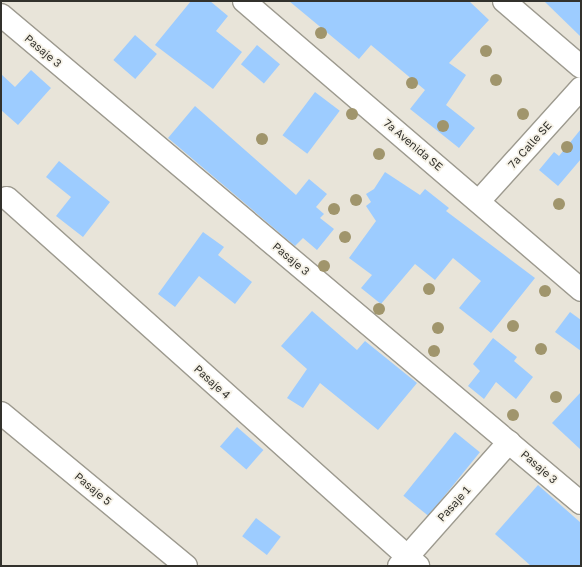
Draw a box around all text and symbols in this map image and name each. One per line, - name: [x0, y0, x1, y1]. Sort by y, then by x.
- street label: Pasaje 3: [22, 32, 64, 70]
- street label: 7a Avenida SE: [381, 116, 445, 174]
- street label: 7a Calle SE: [506, 119, 554, 171]
- street label: Pasaje 3: [270, 240, 312, 278]
- street label: Pasaje 4: [191, 362, 233, 402]
- street label: Pasaje 3: [518, 448, 560, 486]
- street label: Pasaje 5: [72, 470, 114, 508]
- street label: Pasaje 1: [435, 484, 473, 524]

